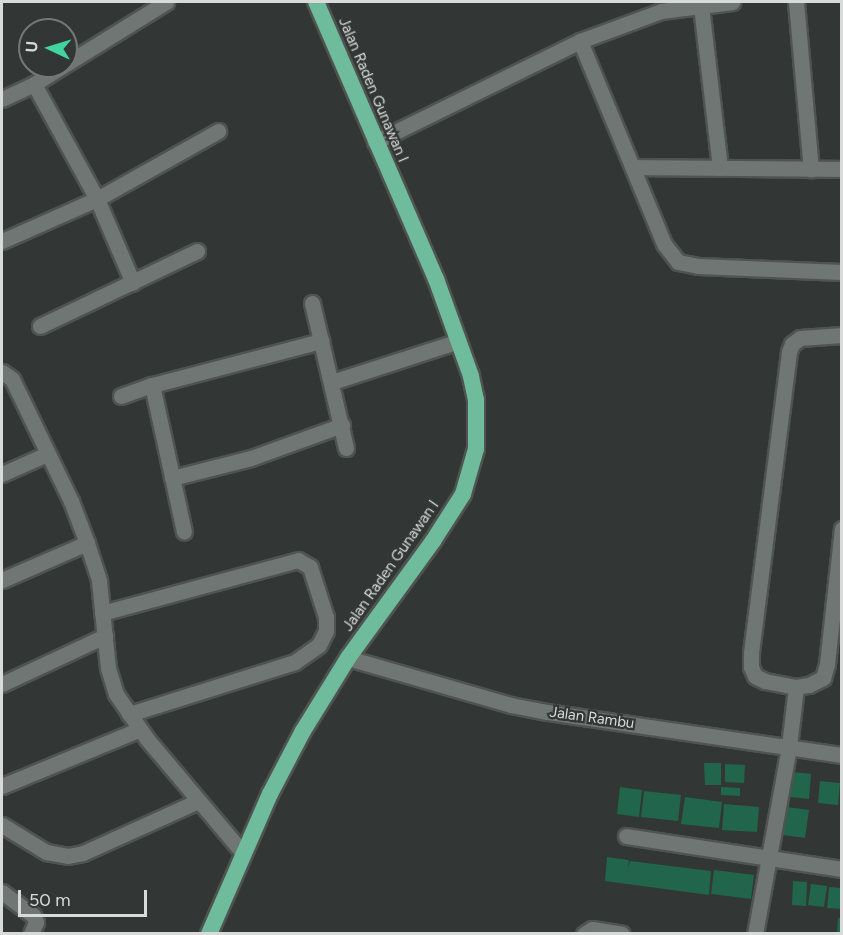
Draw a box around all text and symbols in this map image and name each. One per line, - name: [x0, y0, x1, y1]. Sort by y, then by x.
- street label: Jalan Raden Gunawan I: [334, 15, 412, 165]
- north arrow: [18, 18, 78, 78]
- text: U: [22, 41, 41, 53]
- street label: Jalan Raden Gunawan I: [339, 497, 443, 635]
- street label: Jalan Rambu: [548, 703, 636, 733]
- scale bar: [21, 878, 150, 916]
- text: 50 m: [29, 889, 71, 911]

